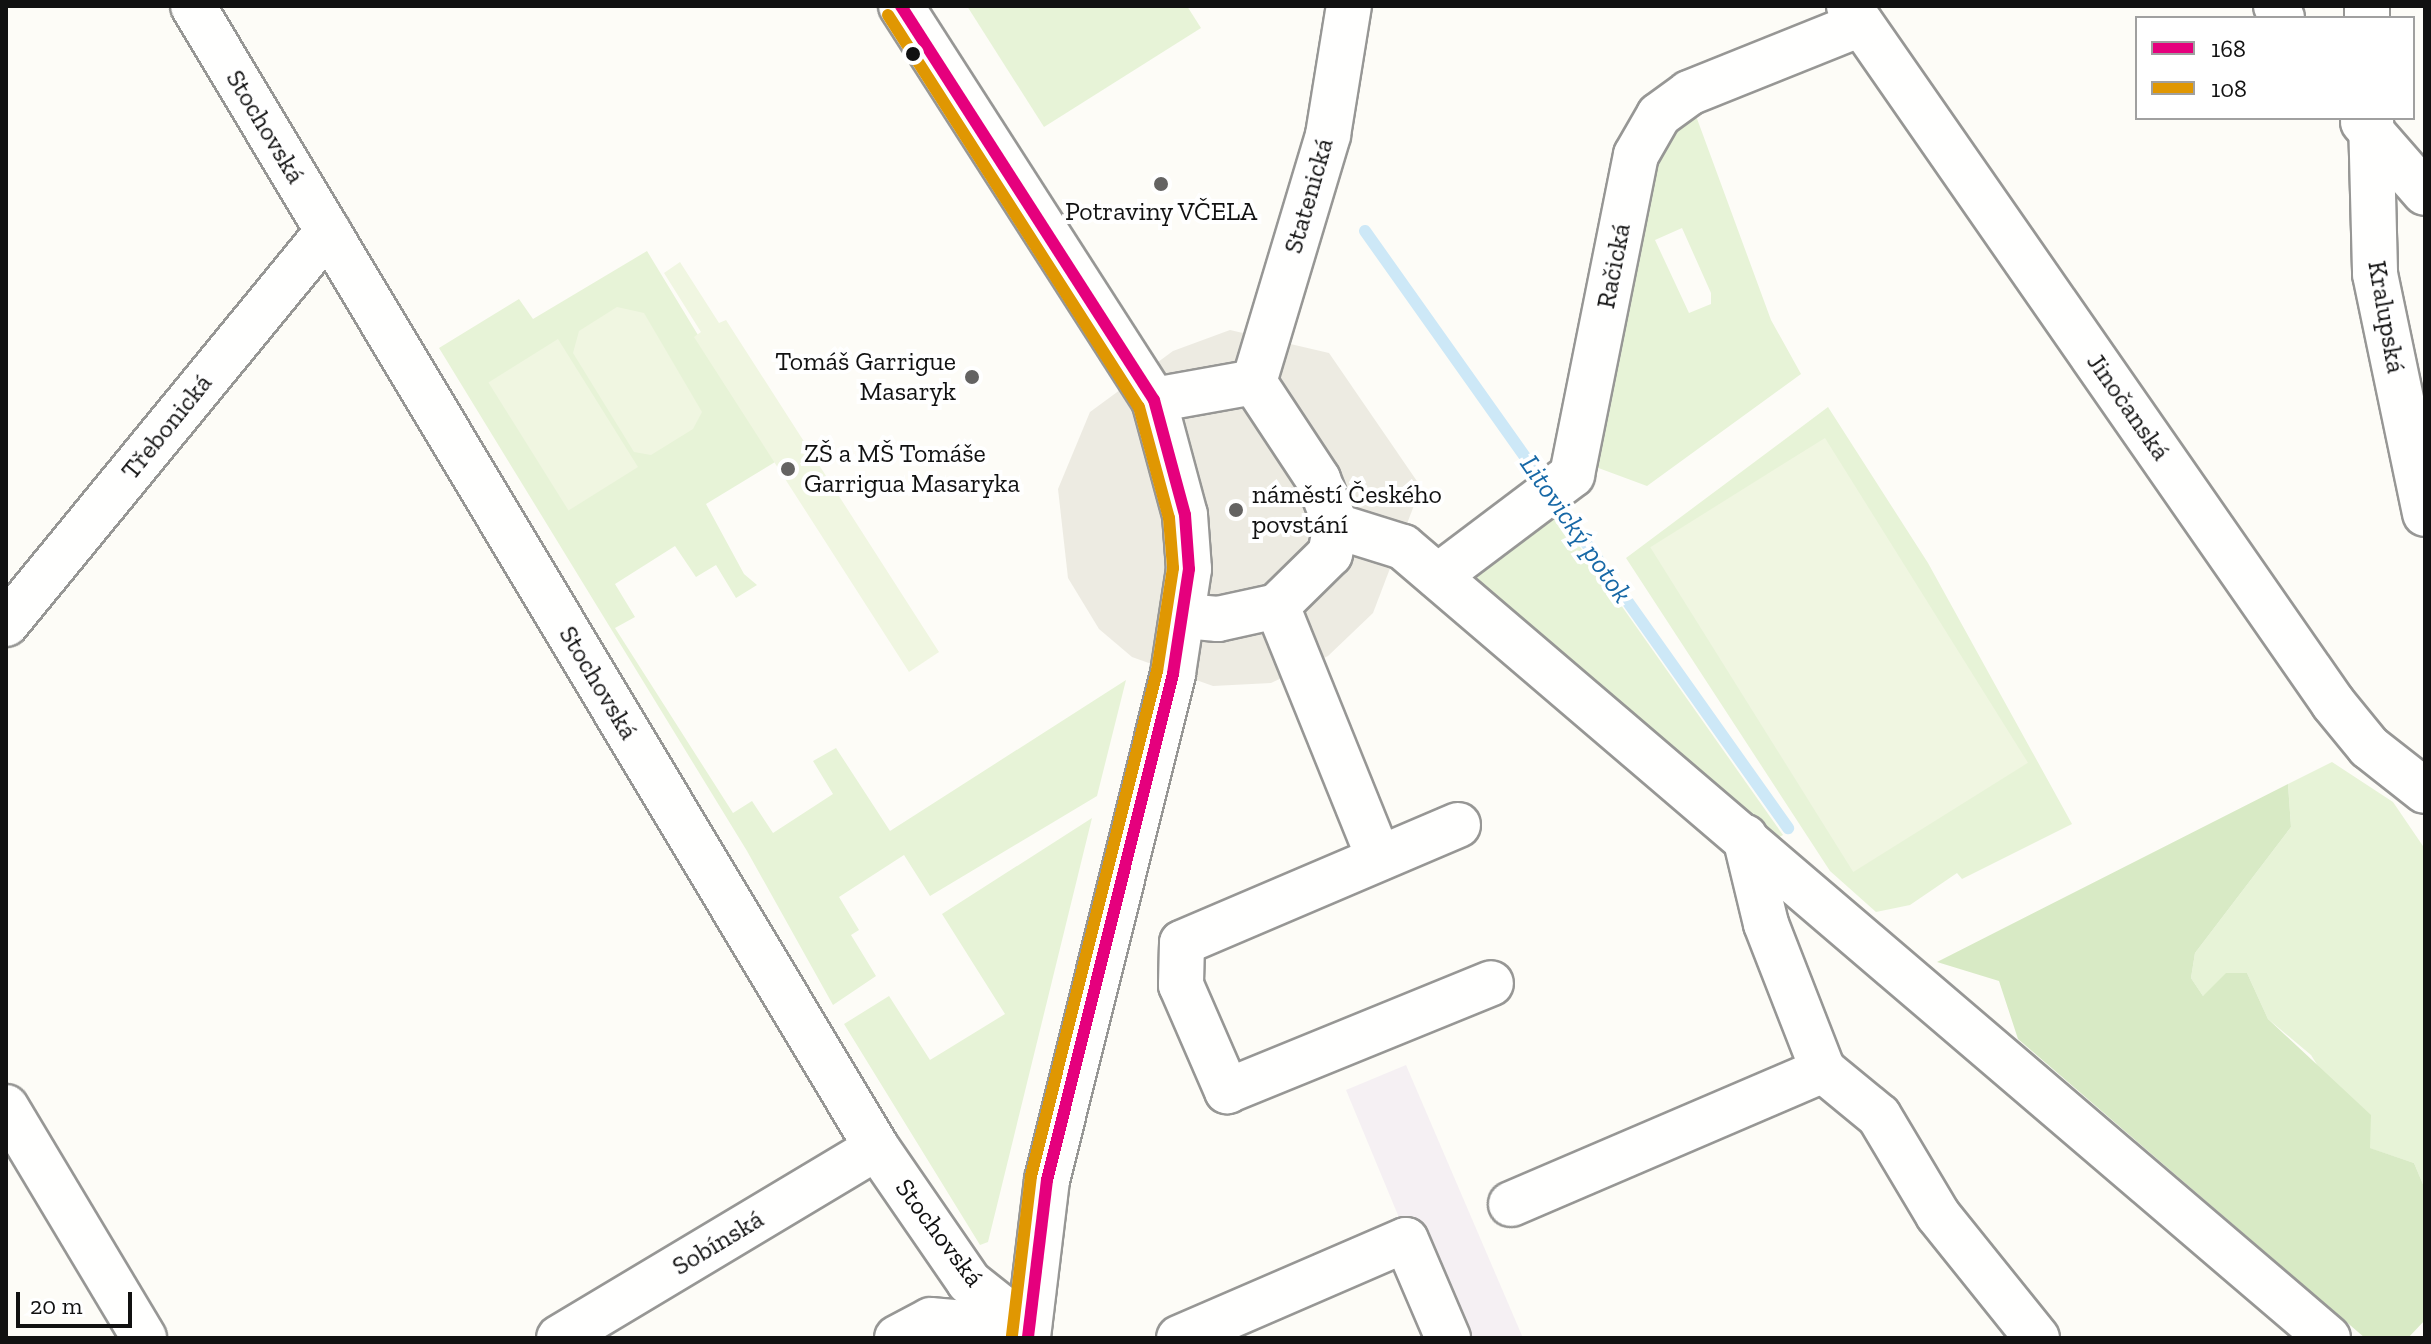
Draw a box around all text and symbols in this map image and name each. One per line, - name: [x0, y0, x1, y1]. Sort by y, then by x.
- legend: [2135, 16, 2415, 120]
- text: 168: [2211, 34, 2246, 63]
- unlabelled marker: [905, 46, 921, 62]
- street label: Stochovská: [219, 65, 311, 189]
- text: 108: [2211, 74, 2247, 103]
- street label: Statenická: [1278, 135, 1340, 257]
- marker: Potraviny VČELA: [1152, 175, 1170, 193]
- place label: Potraviny VČELA: [1064, 196, 1258, 228]
- street label: Račická: [1590, 221, 1638, 311]
- street label: Kralupská: [2361, 258, 2411, 376]
- place label: Tomáš Garrigue Masaryk: [775, 346, 956, 408]
- street label: Jinočanská: [2080, 347, 2176, 467]
- street label: Třebonická: [115, 368, 219, 486]
- marker: Tomáš Garrigue Masaryk: [963, 368, 981, 386]
- place label: ZŠ a MŠ Tomáše Garrigua Masaryka: [804, 438, 1020, 500]
- water label: Litovický potok: [1513, 449, 1639, 609]
- marker: ZŠ a MŠ Tomáše Garrigua Masaryka: [779, 460, 797, 478]
- place label: náměstí Českého povstání: [1252, 479, 1442, 540]
- marker: náměstí Českého povstání: [1227, 501, 1245, 519]
- street label: Stochovská: [552, 621, 644, 745]
- street label: Stochovská: [888, 1173, 990, 1293]
- street label: Sobínská: [667, 1204, 769, 1282]
- scale bar: [20, 1276, 136, 1326]
- text: 20 m: [30, 1291, 82, 1320]

